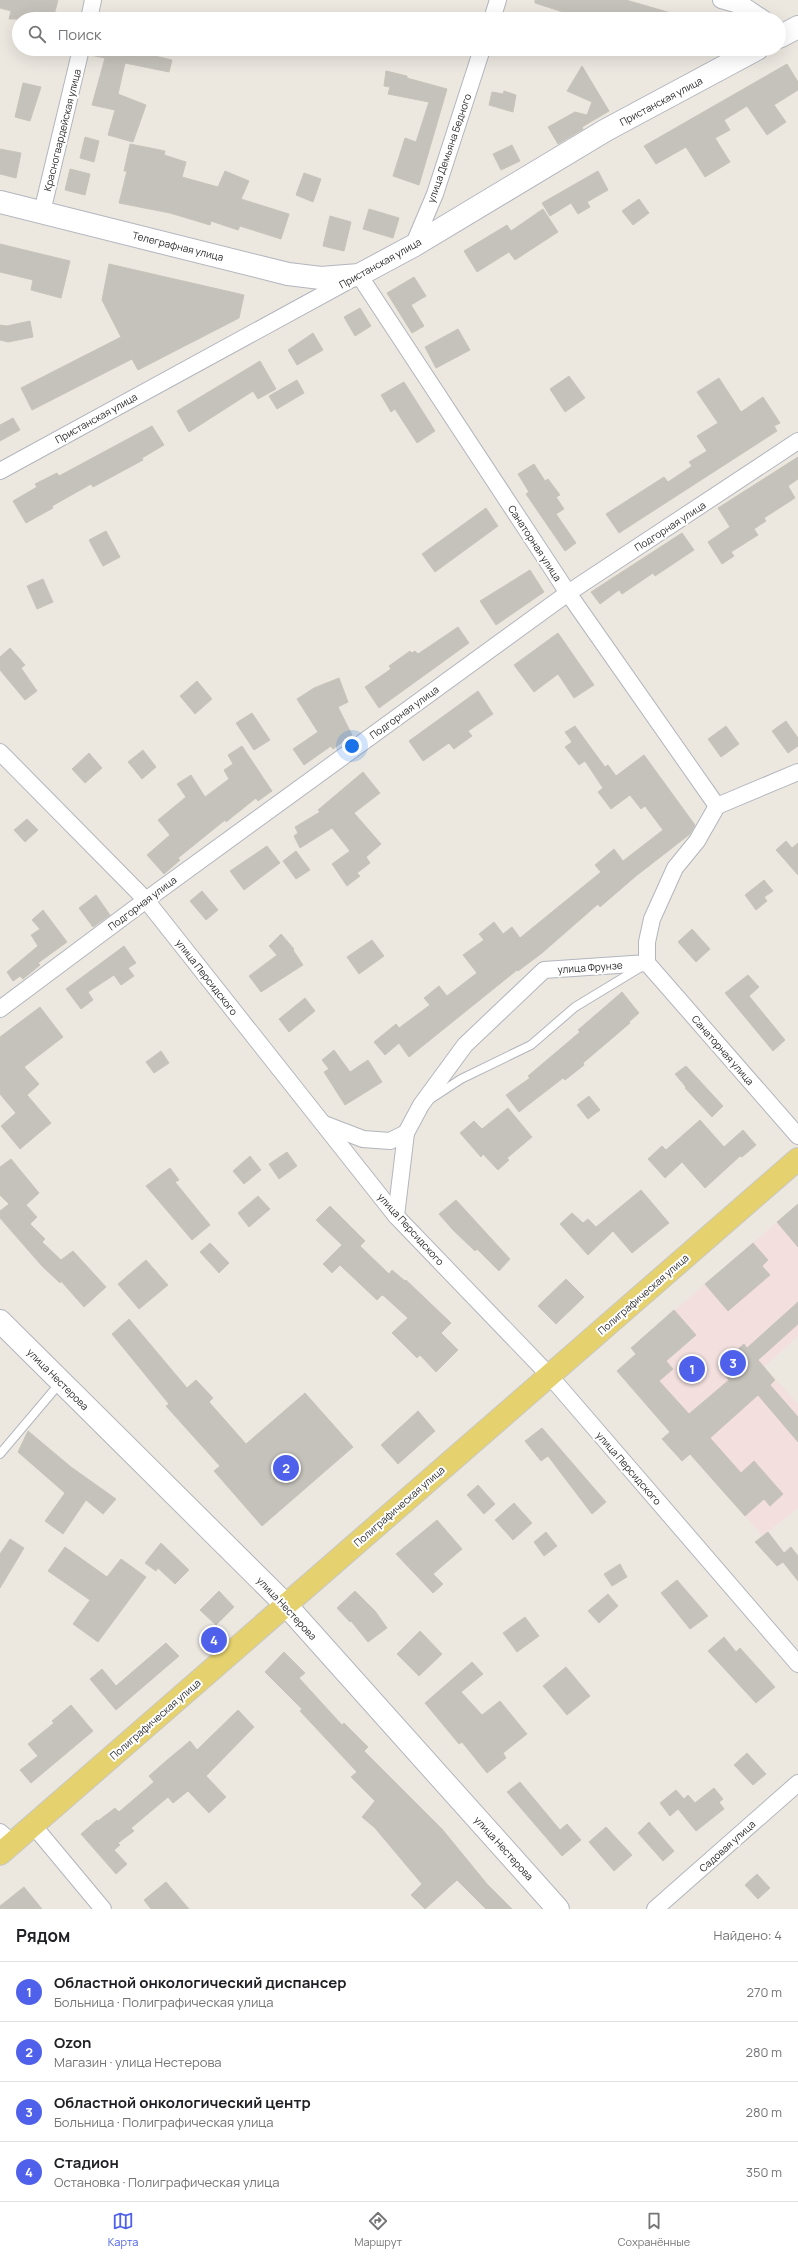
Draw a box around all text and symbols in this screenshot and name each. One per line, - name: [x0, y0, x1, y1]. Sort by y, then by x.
- search box: [12, 12, 786, 56]
- icon: search: [26, 23, 48, 45]
- text: Поиск: [58, 24, 102, 45]
- street label: Красногвардейская улица: [40, 67, 84, 193]
- street label: Пристанская улица: [617, 73, 705, 129]
- street label: улица Демьяна Бедного: [424, 91, 474, 205]
- street label: Телеграфная улица: [131, 228, 225, 264]
- street label: Пристанская улица: [336, 235, 424, 291]
- street label: Пристанская улица: [52, 390, 140, 446]
- street label: Подгорная улица: [632, 498, 708, 554]
- street label: Санаторная улица: [505, 502, 565, 584]
- street label: Подгорная улица: [367, 682, 441, 742]
- your location: [342, 736, 362, 756]
- street label: Подгорная улица: [105, 873, 179, 933]
- street label: улица Персидского: [173, 936, 241, 1018]
- street label: улица Фрунзе: [557, 958, 623, 976]
- street label: Санаторная улица: [689, 1012, 757, 1088]
- street label: улица Персидского: [375, 1190, 447, 1268]
- street label: Полиграфическая улица: [594, 1251, 692, 1337]
- street label: улица Нестерова: [24, 1345, 92, 1413]
- pin: 3: [720, 1348, 746, 1378]
- pin: 1: [679, 1354, 705, 1384]
- street label: улица Персидского: [593, 1428, 665, 1508]
- pin: 2: [273, 1453, 299, 1483]
- street label: Полиграфическая улица: [350, 1463, 448, 1549]
- street label: улица Нестерова: [254, 1573, 320, 1643]
- pin: 4: [201, 1625, 227, 1655]
- street label: Полиграфическая улица: [106, 1676, 204, 1762]
- street label: улица Нестерова: [471, 1813, 537, 1883]
- street label: Садовая улица: [696, 1817, 758, 1875]
- text: Рядом: [16, 1924, 70, 1947]
- text: Найдено: 4: [714, 1926, 782, 1944]
- text: Областной онкологический диспансер: [54, 1972, 347, 1993]
- text: 1: [26, 1983, 32, 2001]
- text: 270 m: [747, 1983, 782, 2001]
- text: Больница · Полиграфическая улица: [54, 1993, 274, 2011]
- text: Ozon: [54, 2032, 91, 2053]
- text: 2: [25, 2043, 33, 2061]
- text: 280 m: [745, 2043, 782, 2061]
- text: Магазин · улица Нестерова: [54, 2053, 222, 2071]
- text: Областной онкологический центр: [54, 2092, 311, 2113]
- text: 3: [25, 2103, 33, 2121]
- text: 280 m: [745, 2103, 782, 2121]
- text: Больница · Полиграфическая улица: [54, 2113, 274, 2131]
- text: Стадион: [54, 2152, 119, 2173]
- text: 4: [25, 2163, 33, 2181]
- text: 350 m: [746, 2163, 782, 2181]
- text: Остановка · Полиграфическая улица: [54, 2173, 279, 2191]
- tab: Карта: [108, 2210, 138, 2249]
- tab: Маршрут: [354, 2210, 402, 2249]
- tab: Сохранённые: [618, 2210, 690, 2249]

